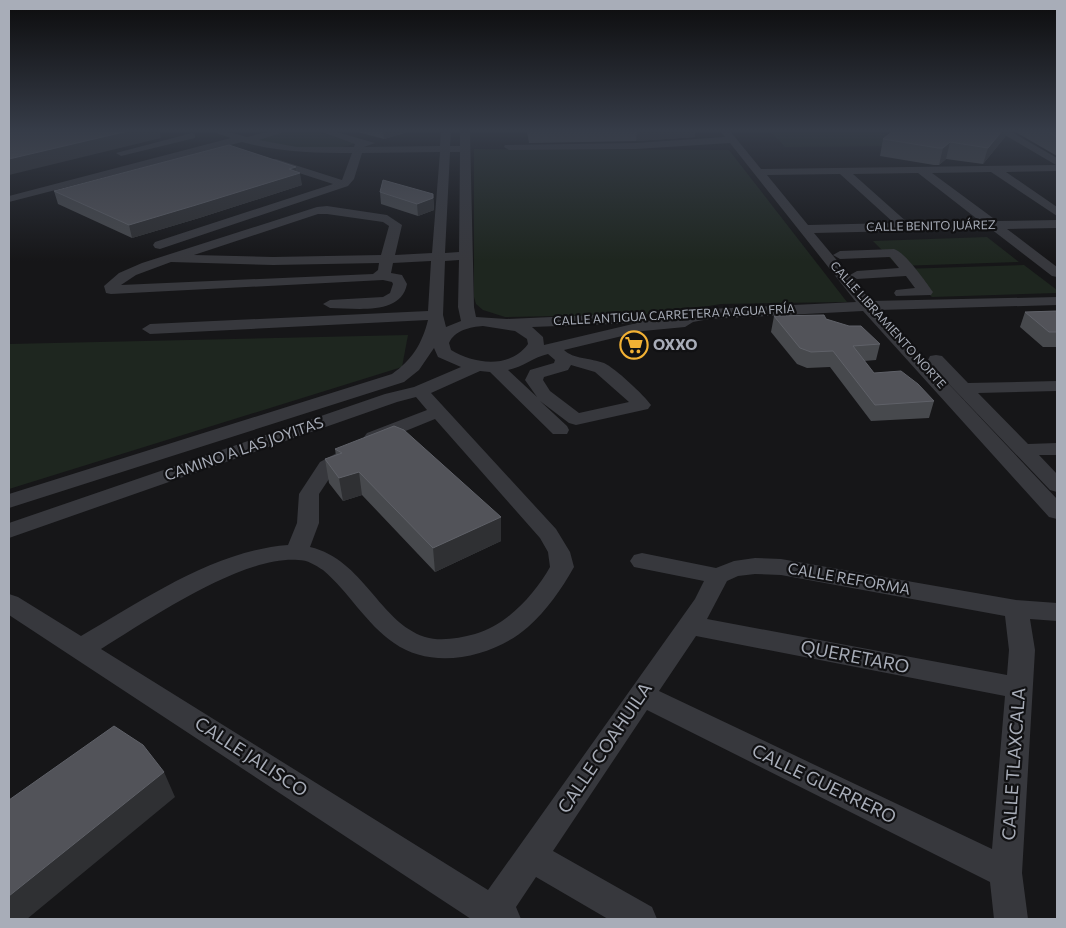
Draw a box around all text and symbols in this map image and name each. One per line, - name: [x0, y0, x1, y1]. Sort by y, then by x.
- street label: CALLE BENITO JUÁREZ: [866, 217, 996, 234]
- street label: CALLE LIBRAMIENTO NORTE: [828, 258, 949, 391]
- street label: CALLE ANTIGUA CARRETERA A AGUA FRÍA: [553, 301, 795, 327]
- supermarket icon: OXXO: [619, 330, 649, 360]
- place label: OXXO: [653, 335, 698, 353]
- street label: CAMINO A LAS JOYITAS: [162, 412, 326, 484]
- street label: CALLE REFORMA: [786, 558, 912, 598]
- street label: QUERETARO: [799, 635, 911, 677]
- street label: CALLE COAHUILA: [552, 678, 656, 817]
- street label: CALLE TLAXCALA: [997, 687, 1029, 841]
- street label: CALLE JALISCO: [191, 712, 312, 801]
- street label: CALLE GUERRERO: [749, 739, 900, 828]

